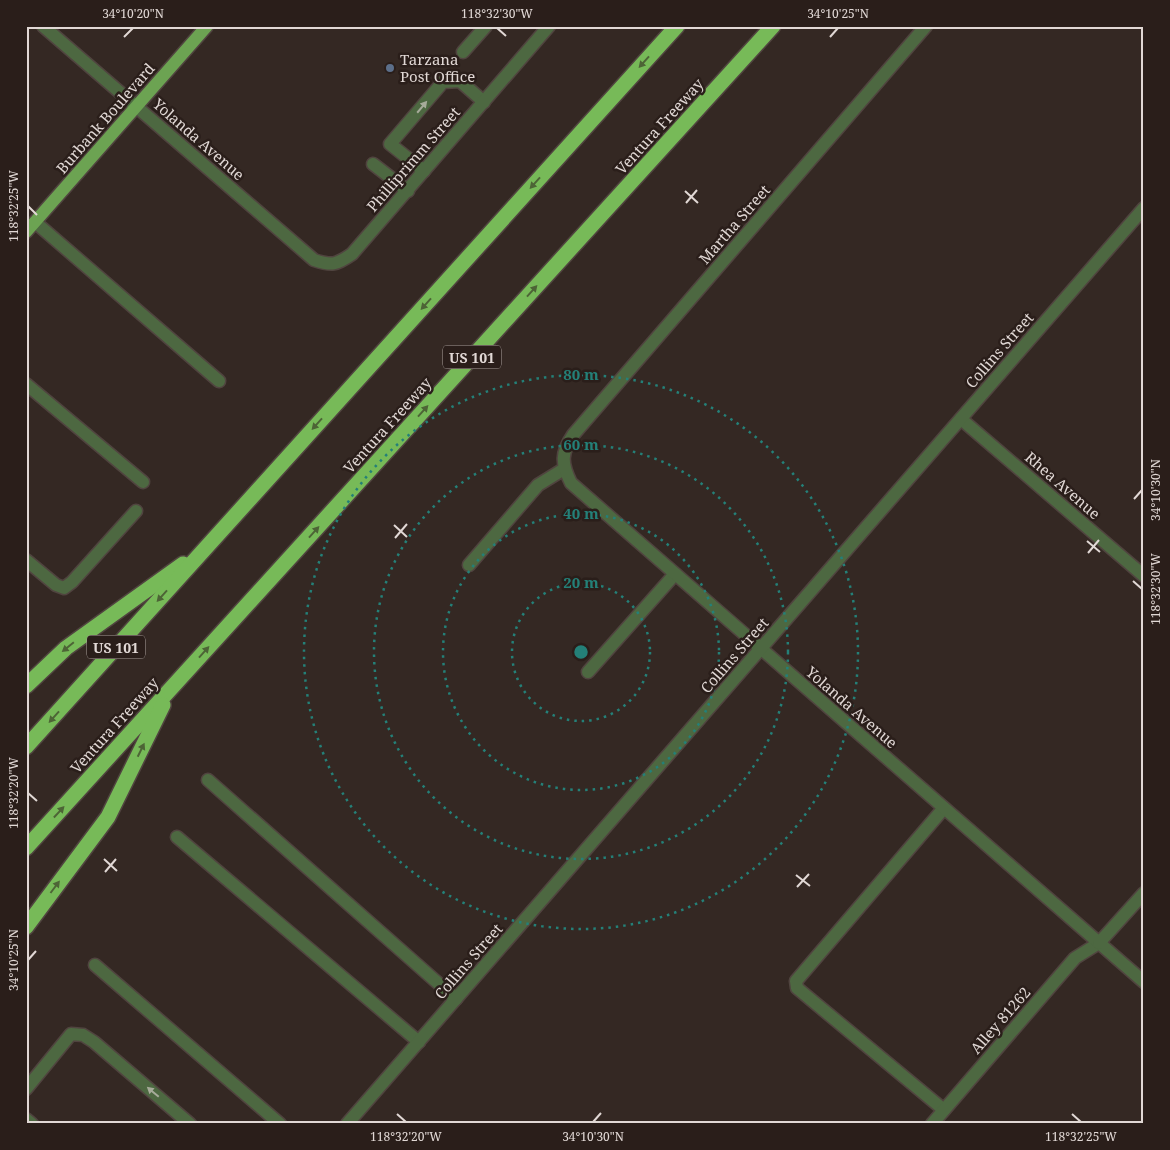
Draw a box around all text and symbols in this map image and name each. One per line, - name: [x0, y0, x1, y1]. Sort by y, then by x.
- text: 34°10'20"N: [102, 5, 164, 22]
- text: 118°32'30"W: [461, 5, 533, 22]
- text: 34°10'25"N: [807, 5, 869, 22]
- place label: Tarzana Post Office: [400, 49, 475, 86]
- one-way arrow: [638, 56, 650, 68]
- street label: Burbank Boulevard: [51, 58, 159, 178]
- marker: Tarzana Post Office: [384, 62, 396, 74]
- street label: Ventura Freeway: [611, 73, 708, 178]
- street label: Yolanda Avenue: [148, 93, 249, 184]
- one-way arrow: [416, 101, 428, 113]
- street label: Philliprimm Street: [362, 102, 464, 216]
- text: 118°32'25"W: [5, 170, 22, 242]
- one-way arrow: [529, 177, 541, 189]
- street label: Martha Street: [694, 180, 774, 268]
- one-way arrow: [526, 286, 538, 298]
- one-way arrow: [420, 297, 432, 309]
- street label: Collins Street: [961, 308, 1037, 392]
- road number: US 101: [443, 346, 501, 368]
- text: 80 m: [563, 364, 599, 384]
- street label: Ventura Freeway: [339, 372, 436, 477]
- one-way arrow: [417, 406, 429, 418]
- one-way arrow: [311, 418, 323, 430]
- text: 60 m: [563, 434, 599, 454]
- street label: Rhea Avenue: [1021, 447, 1105, 523]
- text: 34°10'30"N: [1147, 459, 1164, 521]
- text: 40 m: [563, 503, 599, 523]
- one-way arrow: [308, 526, 320, 538]
- text: 118°32'30"W: [1147, 553, 1164, 625]
- text: 20 m: [563, 572, 599, 592]
- one-way arrow: [156, 589, 168, 601]
- street label: Collins Street: [696, 613, 772, 697]
- road number: US 101: [87, 636, 145, 659]
- one-way arrow: [61, 642, 75, 652]
- centre of rings: [572, 643, 590, 661]
- one-way arrow: [199, 646, 210, 659]
- street label: Yolanda Avenue: [801, 661, 902, 752]
- street label: Ventura Freeway: [66, 672, 163, 777]
- one-way arrow: [48, 710, 59, 723]
- one-way arrow: [137, 743, 145, 757]
- text: 118°32'20"W: [5, 757, 22, 829]
- one-way arrow: [53, 807, 65, 819]
- one-way arrow: [50, 881, 61, 894]
- street label: Collins Street: [430, 919, 506, 1003]
- text: 34°10'25"N: [5, 929, 22, 991]
- street label: Alley 81262: [965, 982, 1035, 1058]
- one-way arrow: [147, 1087, 160, 1098]
- text: 118°32'20"W: [370, 1128, 442, 1145]
- text: 34°10'30"N: [562, 1128, 624, 1145]
- text: 118°32'25"W: [1045, 1128, 1117, 1145]

